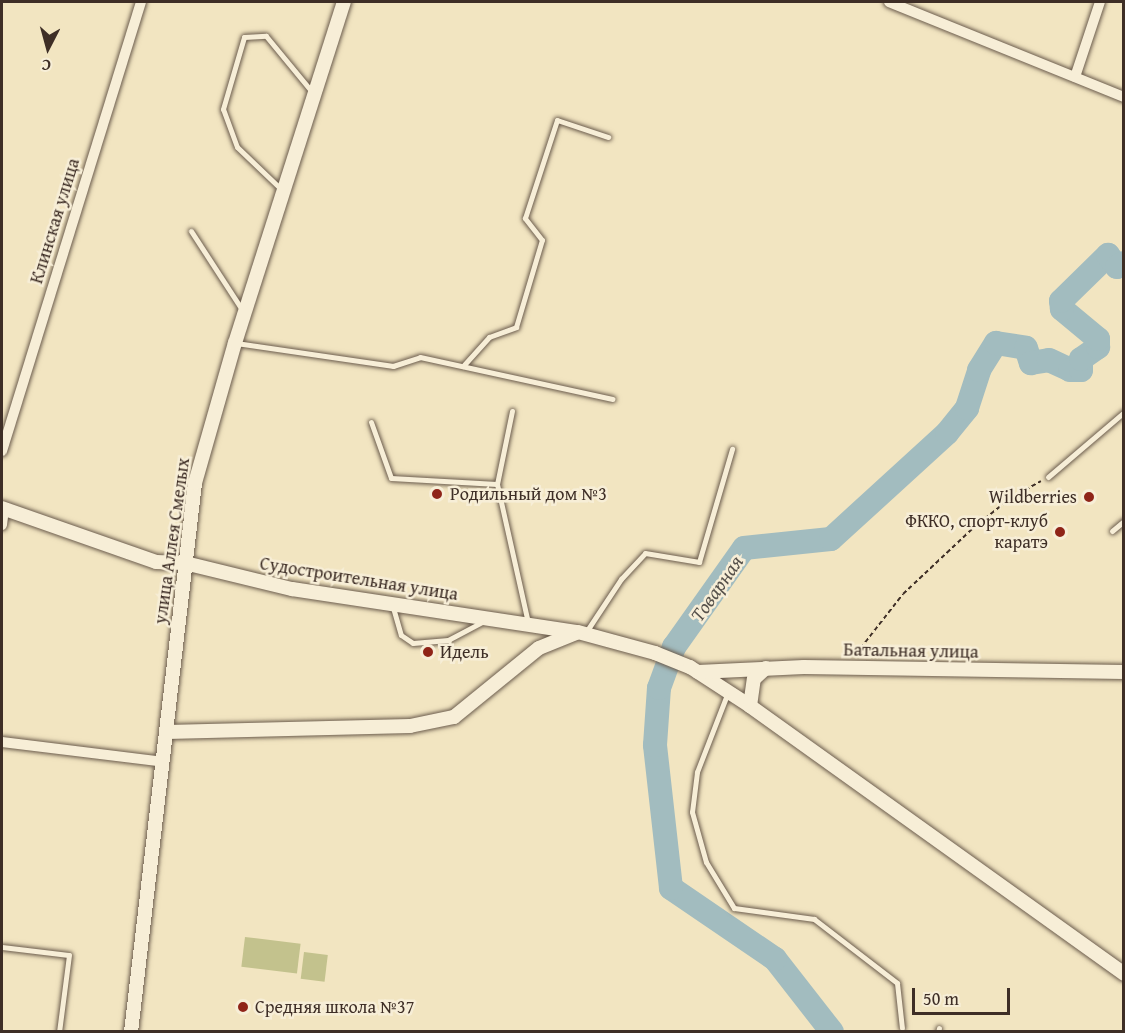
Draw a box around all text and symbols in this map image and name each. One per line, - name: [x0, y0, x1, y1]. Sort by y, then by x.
- north arrow: [18, 18, 78, 78]
- text: С: [40, 53, 52, 78]
- street label: Клинская улица: [26, 156, 84, 286]
- street label: улица Аллея Смелых: [150, 457, 194, 625]
- place label: Родильный дом №3: [450, 483, 607, 505]
- marker: Родильный дом №3: [428, 485, 446, 503]
- place label: Wildberries: [989, 486, 1077, 508]
- marker: Wildberries: [1082, 490, 1096, 504]
- place label: ФККО, спорт-клуб каратэ: [905, 511, 1048, 554]
- marker: ФККО, спорт-клуб каратэ: [1053, 525, 1067, 539]
- water label: Товарная: [684, 550, 748, 626]
- street label: Судостроительная улица: [258, 553, 460, 605]
- street label: Батальная улица: [843, 639, 979, 663]
- place label: Идель: [440, 641, 489, 663]
- marker: Идель: [421, 645, 435, 659]
- scale bar: [915, 976, 1012, 1014]
- text: 50 m: [923, 985, 959, 1012]
- place label: Средняя школа №37: [255, 996, 414, 1018]
- marker: Средняя школа №37: [236, 1000, 250, 1014]

